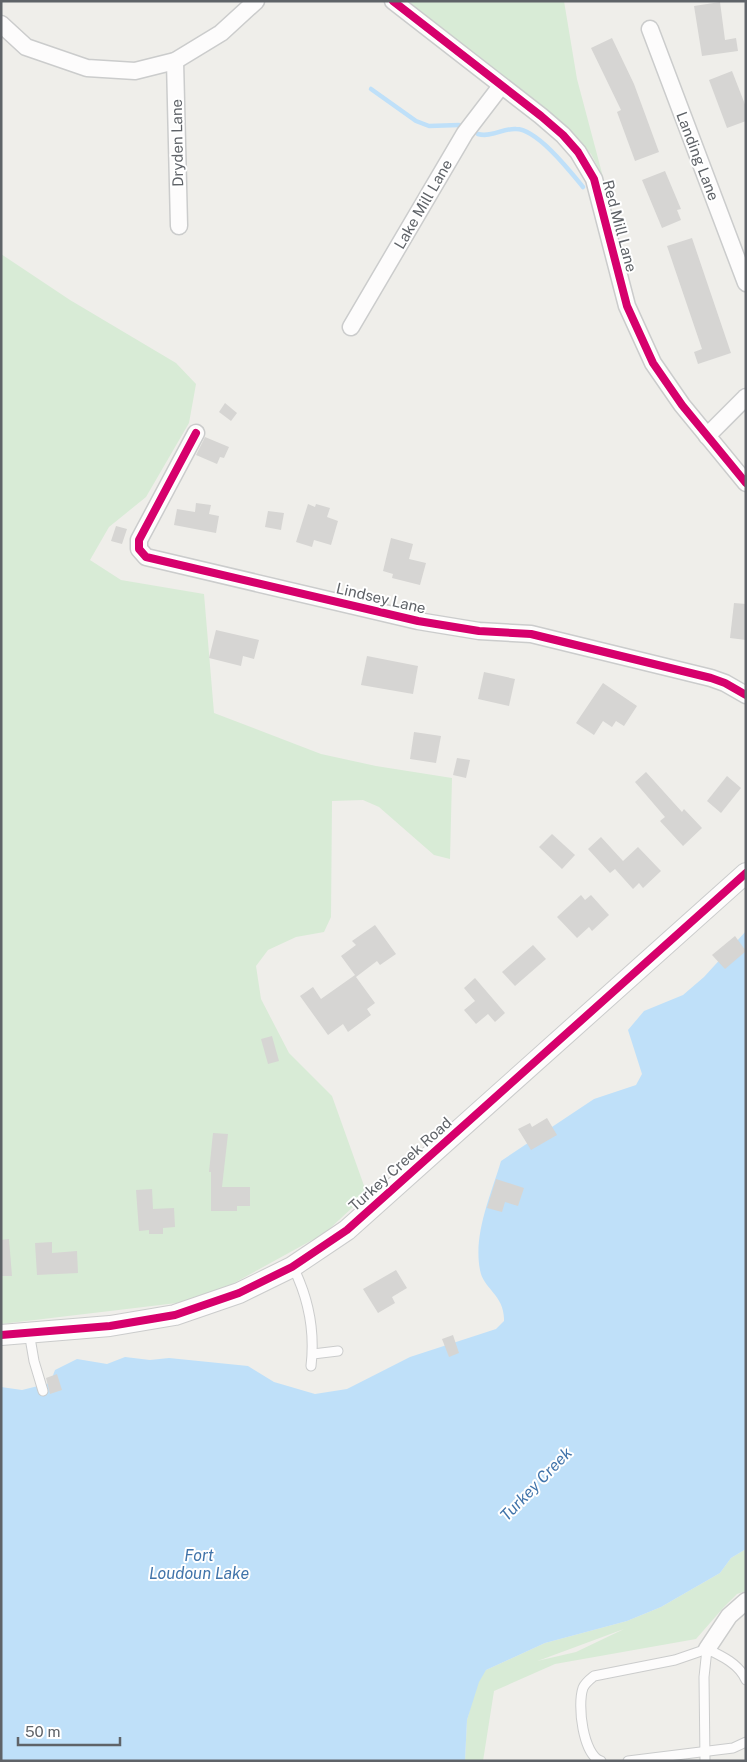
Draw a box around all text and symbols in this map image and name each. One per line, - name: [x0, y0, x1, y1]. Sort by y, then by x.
- street label: Dryden Lane: [168, 99, 186, 187]
- street label: Landing Lane: [673, 109, 723, 203]
- street label: Lake Mill Lane: [391, 156, 455, 252]
- street label: Red Mill Lane: [600, 178, 640, 274]
- street label: Lindsey Lane: [334, 579, 428, 617]
- street label: Turkey Creek Road: [345, 1114, 455, 1214]
- water label: Turkey Creek: [496, 1443, 576, 1525]
- water label: Fort Loudoun Lake: [149, 1546, 249, 1583]
- scale bar: [18, 1714, 120, 1746]
- text: 50 m: [25, 1723, 60, 1740]

